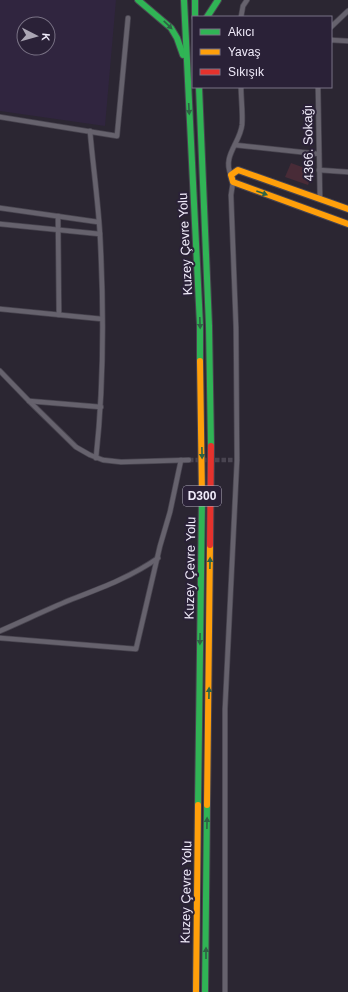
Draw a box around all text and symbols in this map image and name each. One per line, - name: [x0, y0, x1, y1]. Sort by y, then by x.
- north arrow: [16, 16, 56, 56]
- legend: [192, 16, 332, 88]
- one-way arrow: [163, 21, 173, 30]
- text: Akıcı: [228, 25, 255, 39]
- text: K: [40, 32, 52, 42]
- text: Yavaş: [228, 45, 260, 59]
- text: Sıkışık: [228, 65, 265, 79]
- one-way arrow: [186, 103, 192, 116]
- street label: 4366. Sokağı: [300, 105, 316, 181]
- one-way arrow: [257, 190, 269, 196]
- street label: Kuzey Çevre Yolu: [175, 192, 195, 296]
- one-way arrow: [197, 317, 203, 330]
- one-way arrow: [199, 447, 205, 460]
- road number: D300: [183, 486, 221, 506]
- street label: Kuzey Çevre Yolu: [182, 517, 198, 619]
- one-way arrow: [207, 556, 213, 569]
- one-way arrow: [197, 633, 203, 646]
- one-way arrow: [205, 687, 212, 699]
- one-way arrow: [204, 816, 210, 829]
- street label: Kuzey Çevre Yolu: [178, 841, 194, 943]
- one-way arrow: [203, 946, 209, 959]

